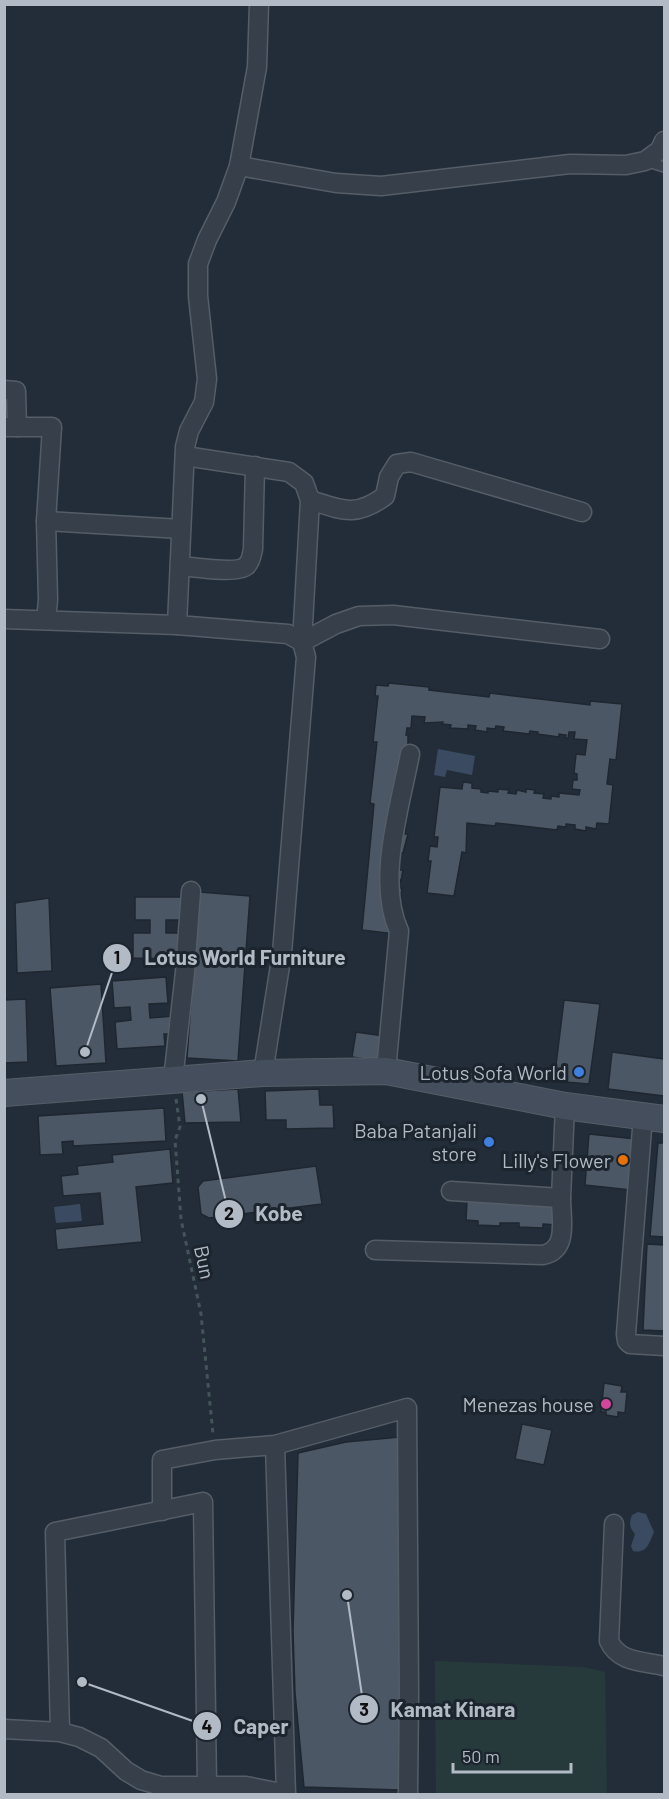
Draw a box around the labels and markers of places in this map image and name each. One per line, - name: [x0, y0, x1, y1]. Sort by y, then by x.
- callout: Lotus World Furniture: [102, 938, 358, 977]
- place label: Lotus Sofa World: [420, 1060, 567, 1084]
- marker: Lotus Sofa World: [572, 1065, 586, 1079]
- place label: Baba Patanjali store: [354, 1118, 477, 1165]
- marker: Baba Patanjali store: [482, 1135, 496, 1149]
- place label: Lilly's Flower: [502, 1148, 611, 1172]
- marker: Lilly's Flower: [616, 1153, 630, 1167]
- callout: Kobe: [214, 1194, 315, 1233]
- place label: Menezas house: [462, 1392, 594, 1416]
- marker: Menezas house: [599, 1397, 613, 1411]
- callout: Kamat Kinara: [349, 1690, 528, 1729]
- callout: Caper: [192, 1707, 301, 1746]

